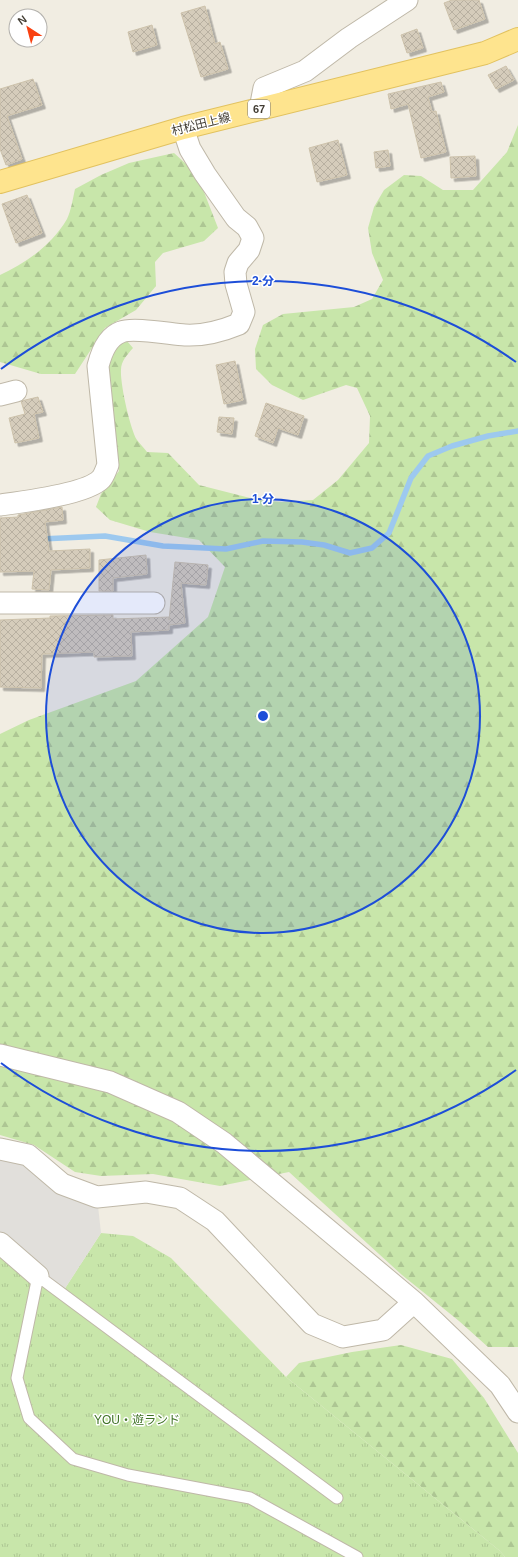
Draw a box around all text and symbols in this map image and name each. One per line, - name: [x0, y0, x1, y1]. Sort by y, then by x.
- north arrow: [8, 8, 48, 48]
- text: N: [15, 13, 29, 27]
- road number: 67: [248, 100, 270, 118]
- street label: 村松田上線: [170, 110, 232, 138]
- text: 2 分: [252, 274, 274, 288]
- text: 1 分: [252, 492, 274, 506]
- centre of rings: [256, 709, 270, 723]
- park label: YOU・遊ランド: [94, 1413, 180, 1427]

